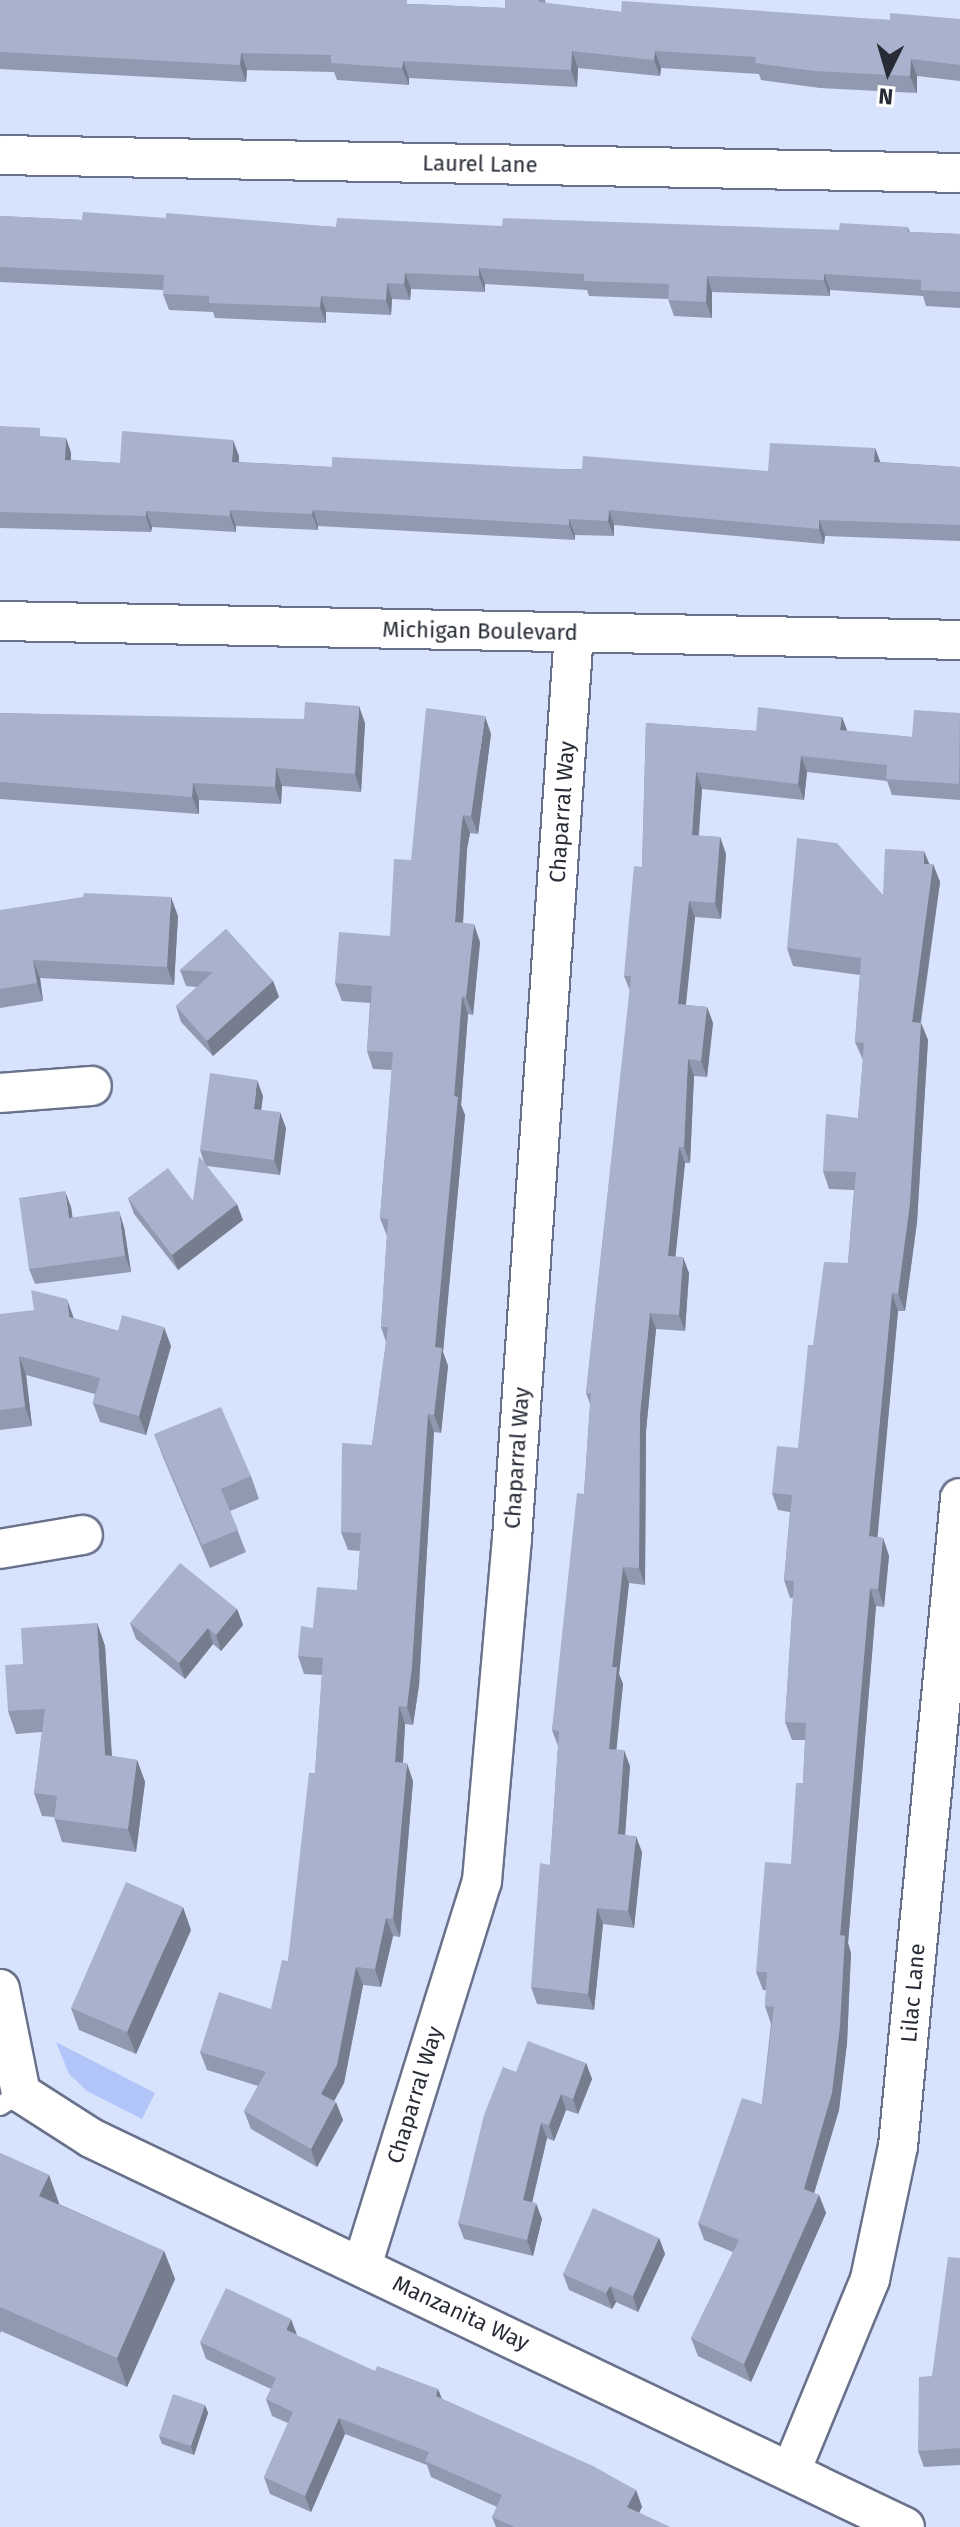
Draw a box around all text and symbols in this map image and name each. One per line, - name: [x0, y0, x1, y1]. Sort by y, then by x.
- north arrow: [848, 32, 928, 112]
- text: N: [877, 82, 894, 110]
- street label: Laurel Lane: [422, 150, 538, 178]
- street label: Michigan Boulevard: [382, 616, 578, 646]
- street label: Chaparral Way: [544, 740, 580, 884]
- street label: Chaparral Way: [499, 1386, 535, 1530]
- street label: Lilac Lane: [896, 1942, 930, 2044]
- street label: Chaparral Way: [382, 2023, 448, 2167]
- street label: Manzanita Way: [388, 2270, 534, 2356]

